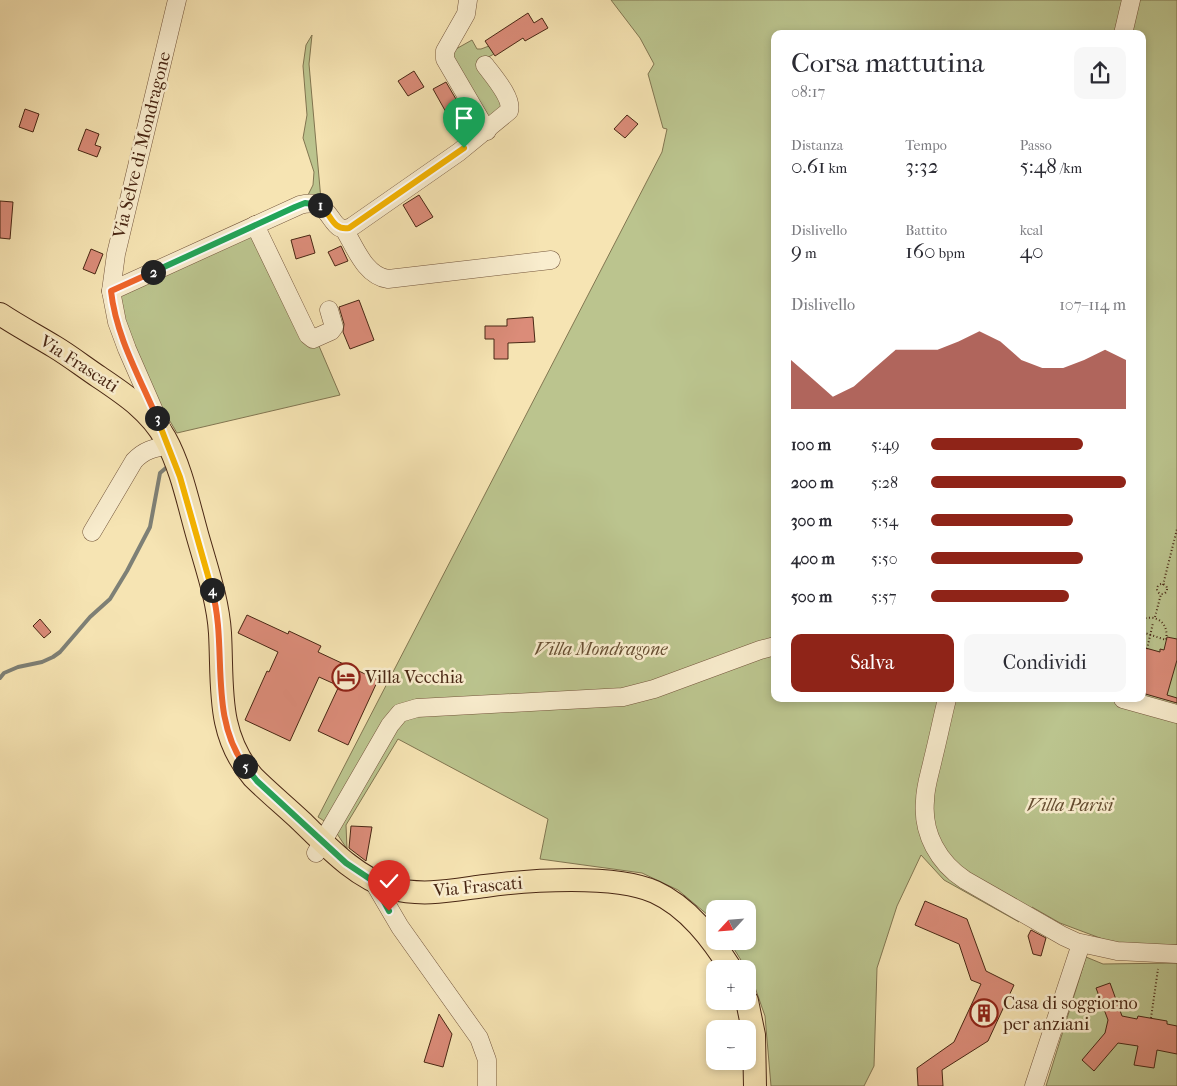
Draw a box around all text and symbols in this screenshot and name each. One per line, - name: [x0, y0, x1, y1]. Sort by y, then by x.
- text: Corsa mattutina: [791, 46, 984, 79]
- button: share: [1074, 47, 1126, 99]
- street label: Via Selve di Mondragone: [108, 49, 175, 241]
- text: 08:17: [791, 82, 825, 101]
- pin: [443, 97, 485, 148]
- icon: arrive: [450, 104, 478, 132]
- text: Distanza: [791, 137, 843, 154]
- text: Tempo: [905, 137, 947, 154]
- text: Passo: [1020, 137, 1052, 154]
- text: 0.61: [791, 154, 825, 178]
- text: 3:32: [905, 154, 938, 178]
- text: 5:48: [1020, 154, 1057, 178]
- text: km: [825, 160, 847, 177]
- text: /km: [1057, 160, 1082, 177]
- pin: 1: [308, 192, 332, 218]
- text: 1: [318, 197, 323, 214]
- text: Dislivello: [791, 222, 847, 239]
- text: Battito: [905, 222, 947, 239]
- text: kcal: [1020, 222, 1043, 239]
- text: 9: [791, 239, 802, 263]
- text: 160: [905, 239, 936, 263]
- text: 40: [1020, 239, 1044, 263]
- text: m: [802, 245, 817, 262]
- text: bpm: [936, 245, 965, 262]
- pin: 2: [140, 260, 166, 284]
- text: 2: [150, 264, 157, 281]
- text: Dislivello: [791, 295, 855, 314]
- text: 107–114 m: [1059, 295, 1126, 314]
- street label: Via Frascati: [35, 330, 123, 398]
- pin: 3: [144, 406, 170, 430]
- text: 3: [155, 410, 160, 427]
- text: 100 m: [791, 435, 831, 454]
- text: 5:49: [871, 435, 900, 454]
- text: 200 m: [791, 473, 834, 492]
- text: 5:28: [871, 473, 898, 492]
- text: 300 m: [791, 511, 832, 530]
- text: 5:54: [871, 511, 898, 530]
- text: 400 m: [791, 549, 835, 568]
- text: 5:50: [871, 549, 897, 568]
- pin: 4: [200, 578, 224, 602]
- text: 4: [208, 582, 217, 599]
- text: 500 m: [791, 587, 832, 606]
- text: 5:57: [871, 587, 896, 606]
- button: Salva: [791, 634, 954, 692]
- button: Condividi: [964, 634, 1126, 692]
- park label: Villa Mondragone: [534, 639, 668, 660]
- hotel icon: Villa Vecchia: [331, 662, 361, 692]
- place label: Villa Vecchia: [364, 667, 464, 688]
- pin: 5: [232, 754, 258, 778]
- text: 5: [242, 758, 249, 775]
- park label: Villa Parisi: [1027, 795, 1115, 816]
- pin: [368, 860, 410, 911]
- icon: check: [375, 867, 403, 895]
- street label: Via Frascati: [432, 873, 524, 901]
- north arrow: [706, 900, 756, 950]
- map controls: [706, 900, 756, 1070]
- button: +: [706, 960, 756, 1010]
- place label: Casa di soggiorno per anziani: [1002, 993, 1138, 1035]
- building icon: Casa di soggiorno per anziani: [969, 998, 999, 1028]
- button: −: [706, 1020, 756, 1070]

